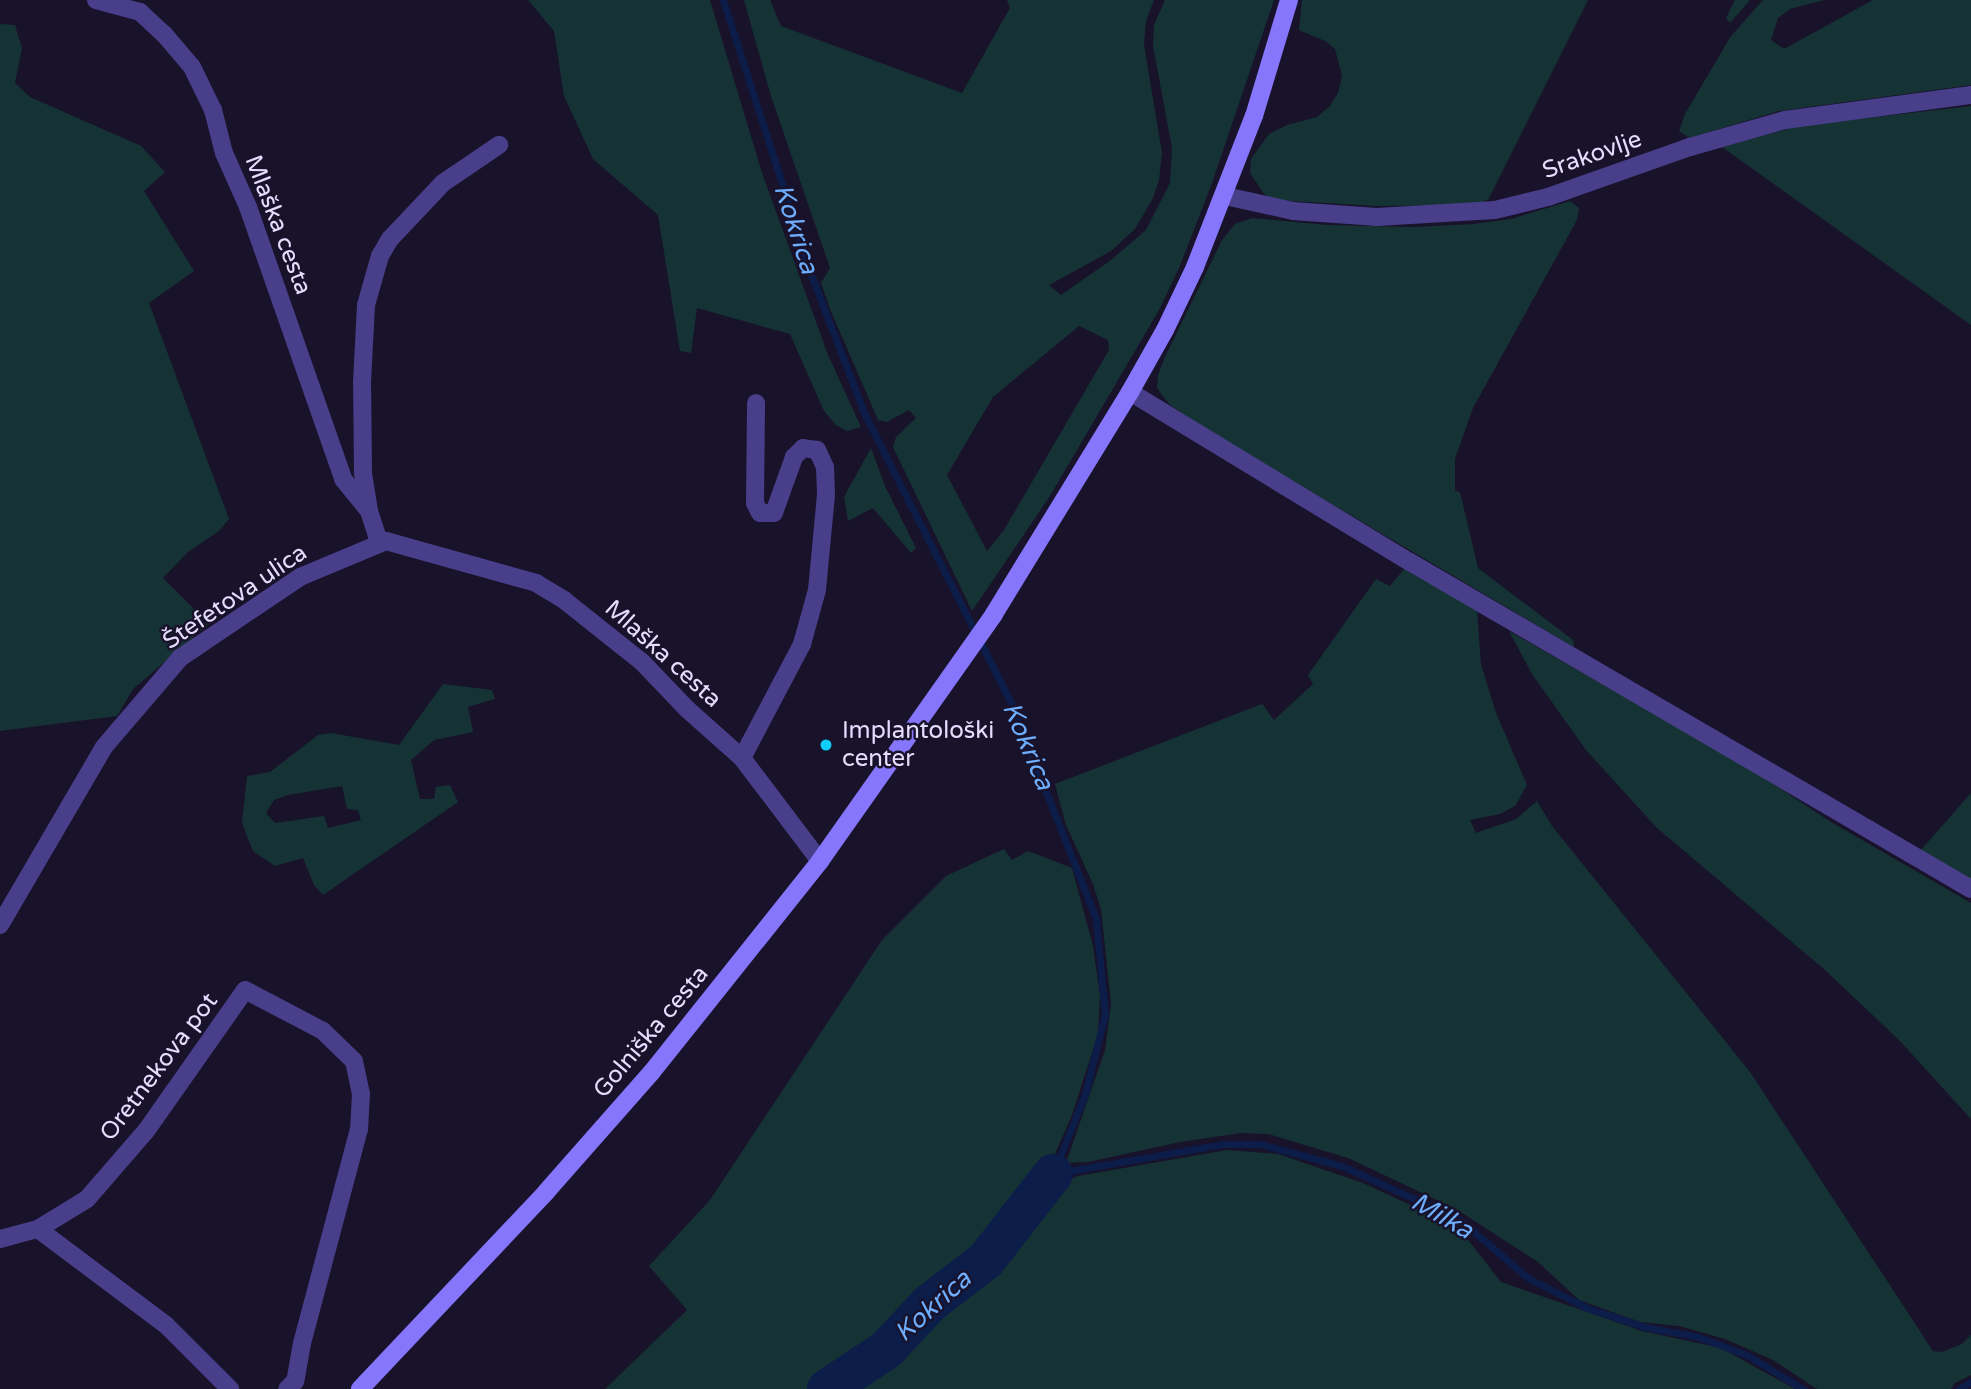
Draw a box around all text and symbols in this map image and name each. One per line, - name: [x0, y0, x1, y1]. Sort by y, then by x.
- street label: Srakovlje: [1539, 125, 1645, 185]
- street label: Mlaška cesta: [238, 151, 318, 299]
- water label: Kokrica: [767, 180, 825, 278]
- street label: Štefetova ulica: [158, 538, 312, 656]
- street label: Mlaška cesta: [599, 594, 727, 714]
- water label: Kokrica: [996, 697, 1060, 795]
- place label: Implantološki center: [842, 717, 994, 773]
- marker: Implantološki center: [816, 735, 836, 755]
- street label: Golniška cesta: [587, 960, 715, 1104]
- street label: Oretnekova pot: [94, 987, 224, 1147]
- water label: Milka: [1405, 1186, 1479, 1246]
- water label: Kokrica: [888, 1264, 978, 1348]

